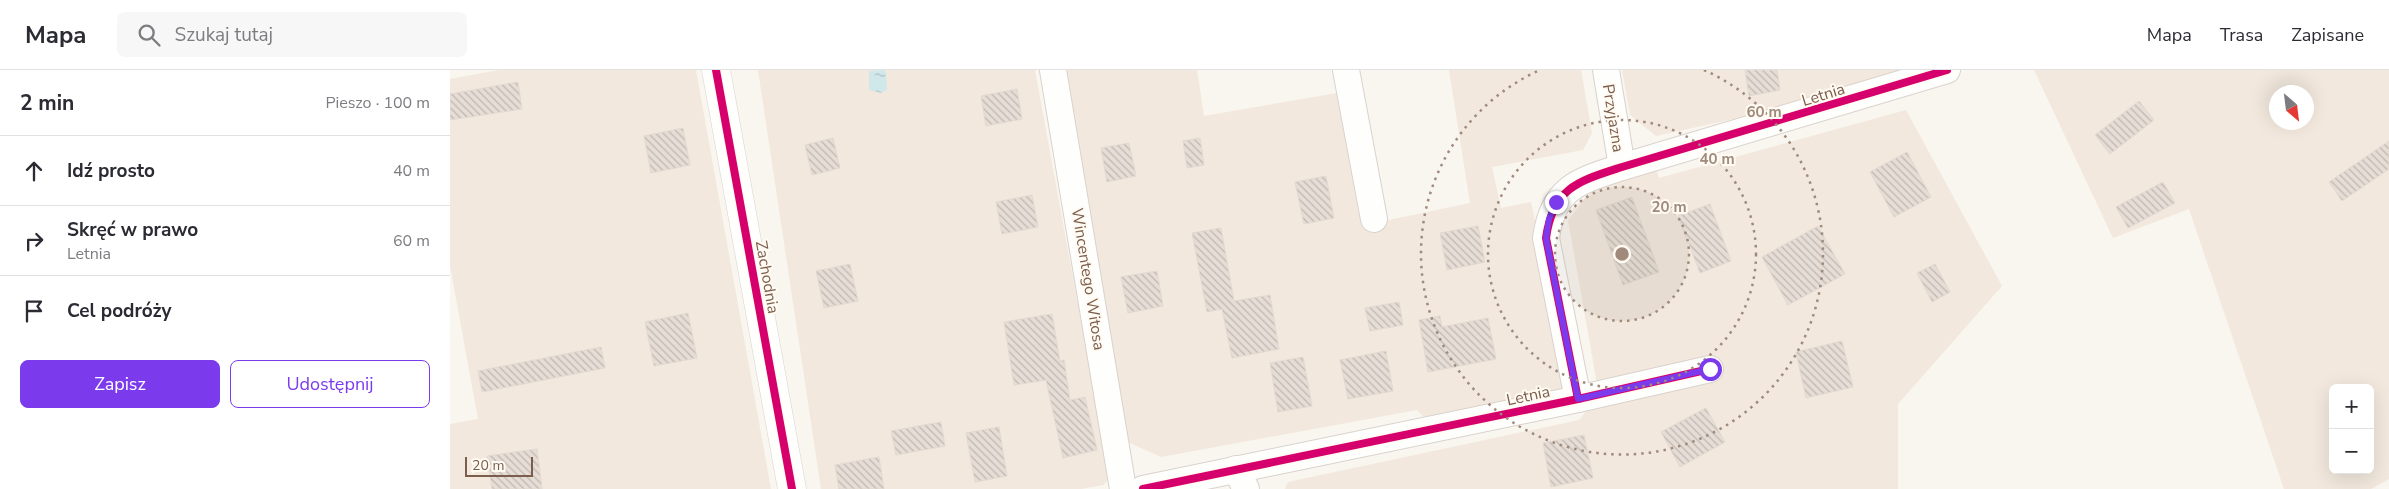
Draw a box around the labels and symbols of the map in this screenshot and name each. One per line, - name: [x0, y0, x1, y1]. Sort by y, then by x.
- street label: Letnia: [1799, 78, 1848, 112]
- street label: Przyjazna: [1597, 83, 1629, 154]
- north arrow: [2269, 85, 2314, 130]
- text: 60 m: [1746, 102, 1782, 122]
- text: 40 m: [1699, 149, 1735, 169]
- route end: [1545, 191, 1568, 214]
- text: 20 m: [1651, 197, 1687, 217]
- street label: Wincentego Witosa: [1066, 207, 1110, 352]
- street label: Zachodnia: [750, 239, 784, 315]
- centre of rings: [1613, 245, 1631, 263]
- route start: [1699, 358, 1722, 381]
- street label: Letnia: [1504, 381, 1552, 411]
- scale bar: [465, 454, 532, 477]

